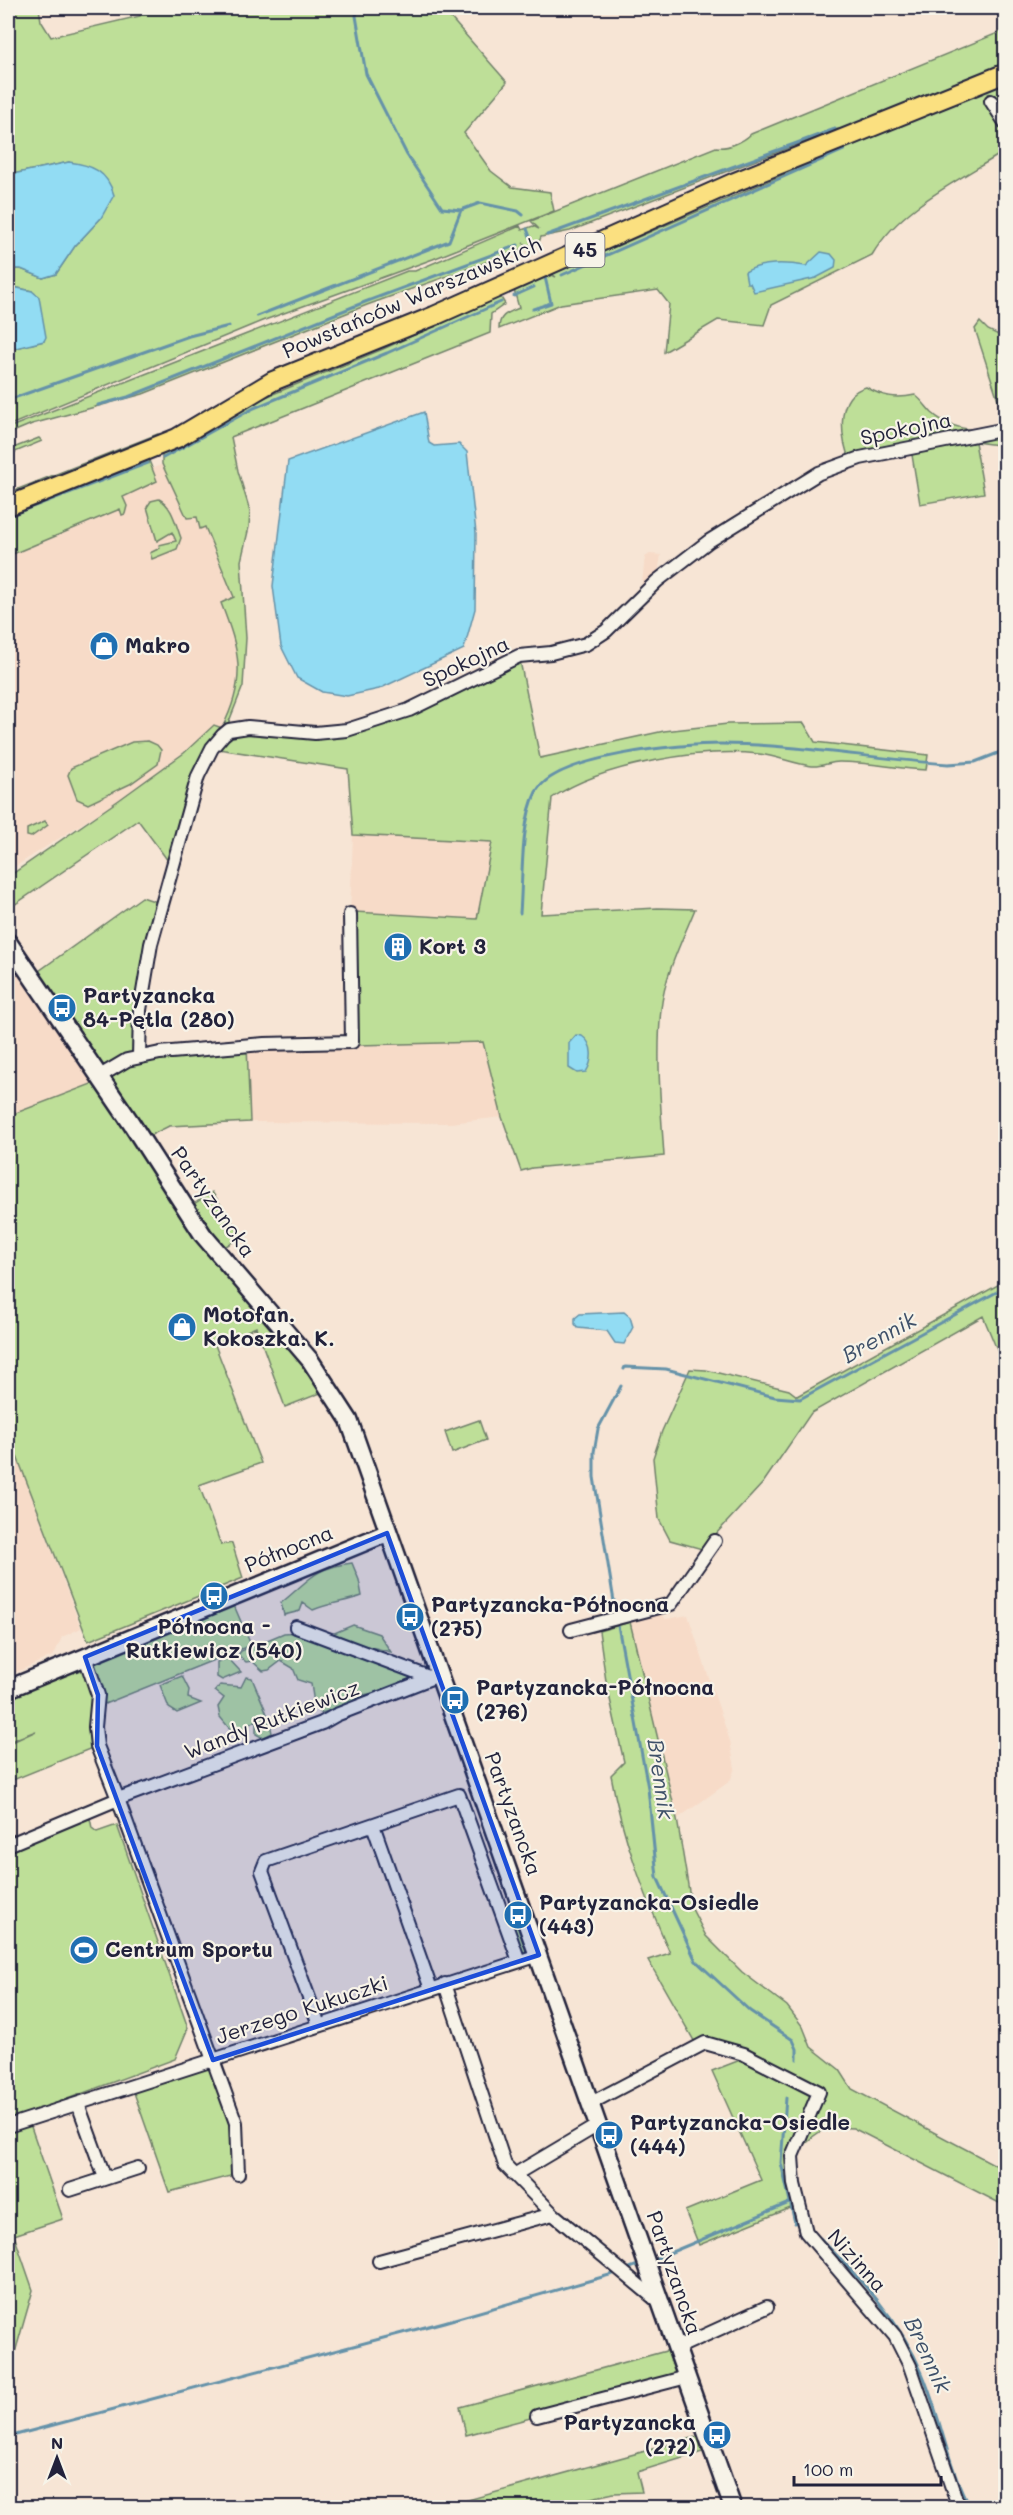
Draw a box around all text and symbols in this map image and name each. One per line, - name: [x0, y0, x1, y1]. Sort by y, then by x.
- street label: Powstańców Warszawskich: [278, 230, 545, 364]
- road number: 45: [566, 233, 604, 267]
- street label: Spokojna: [858, 405, 954, 450]
- street label: Spokojna: [418, 629, 513, 692]
- shop icon: Makro: [88, 630, 120, 662]
- place label: Makro: [125, 631, 190, 658]
- building icon: Kort 3: [382, 931, 414, 963]
- place label: Kort 3: [419, 932, 486, 959]
- place label: Partyzancka 84-Pętla (280): [83, 981, 235, 1032]
- bus stop icon: Partyzancka 84-Pętla (280): [46, 992, 78, 1024]
- street label: Partyzancka: [166, 1140, 262, 1262]
- place label: Motofan. Kokoszka. K.: [203, 1300, 335, 1351]
- water label: Brennik: [836, 1304, 922, 1369]
- shop icon: Motofan. Kokoszka. K.: [166, 1311, 198, 1343]
- street label: Północna: [240, 1518, 337, 1578]
- bus stop icon: Północna - Rutkiewicz (540): [198, 1580, 230, 1612]
- place label: Partyzancka-Północna (275): [431, 1590, 669, 1641]
- bus stop icon: Partyzancka-Północna (275): [394, 1601, 426, 1633]
- place label: Północna - Rutkiewicz (540): [126, 1612, 303, 1663]
- street label: Wandy Rutkiewicz: [180, 1673, 363, 1764]
- place label: Partyzancka-Północna (276): [476, 1673, 714, 1724]
- bus stop icon: Partyzancka-Północna (276): [439, 1684, 471, 1716]
- water label: Brennik: [641, 1737, 682, 1822]
- street label: Partyzancka: [480, 1748, 549, 1879]
- place label: Partyzancka-Osiedle (443): [539, 1888, 759, 1939]
- bus stop icon: Partyzancka-Osiedle (443): [502, 1899, 534, 1931]
- sports icon: Centrum Sportu: [68, 1934, 100, 1966]
- place label: Centrum Sportu: [105, 1935, 273, 1962]
- street label: Jerzego Kukuczki: [212, 1968, 391, 2049]
- place label: Partyzancka-Osiedle (444): [630, 2108, 850, 2159]
- bus stop icon: Partyzancka-Osiedle (444): [593, 2119, 625, 2151]
- street label: Partyzancka: [642, 2207, 709, 2338]
- street label: Nizinna: [823, 2223, 894, 2297]
- water label: Brennik: [898, 2312, 959, 2399]
- place label: Partyzancka (272): [564, 2408, 696, 2459]
- bus stop icon: Partyzancka (272): [701, 2419, 733, 2451]
- north arrow: [27, 2428, 87, 2488]
- text: N: [51, 2432, 63, 2453]
- scale bar: [794, 2449, 941, 2487]
- text: 100 m: [803, 2457, 853, 2481]

